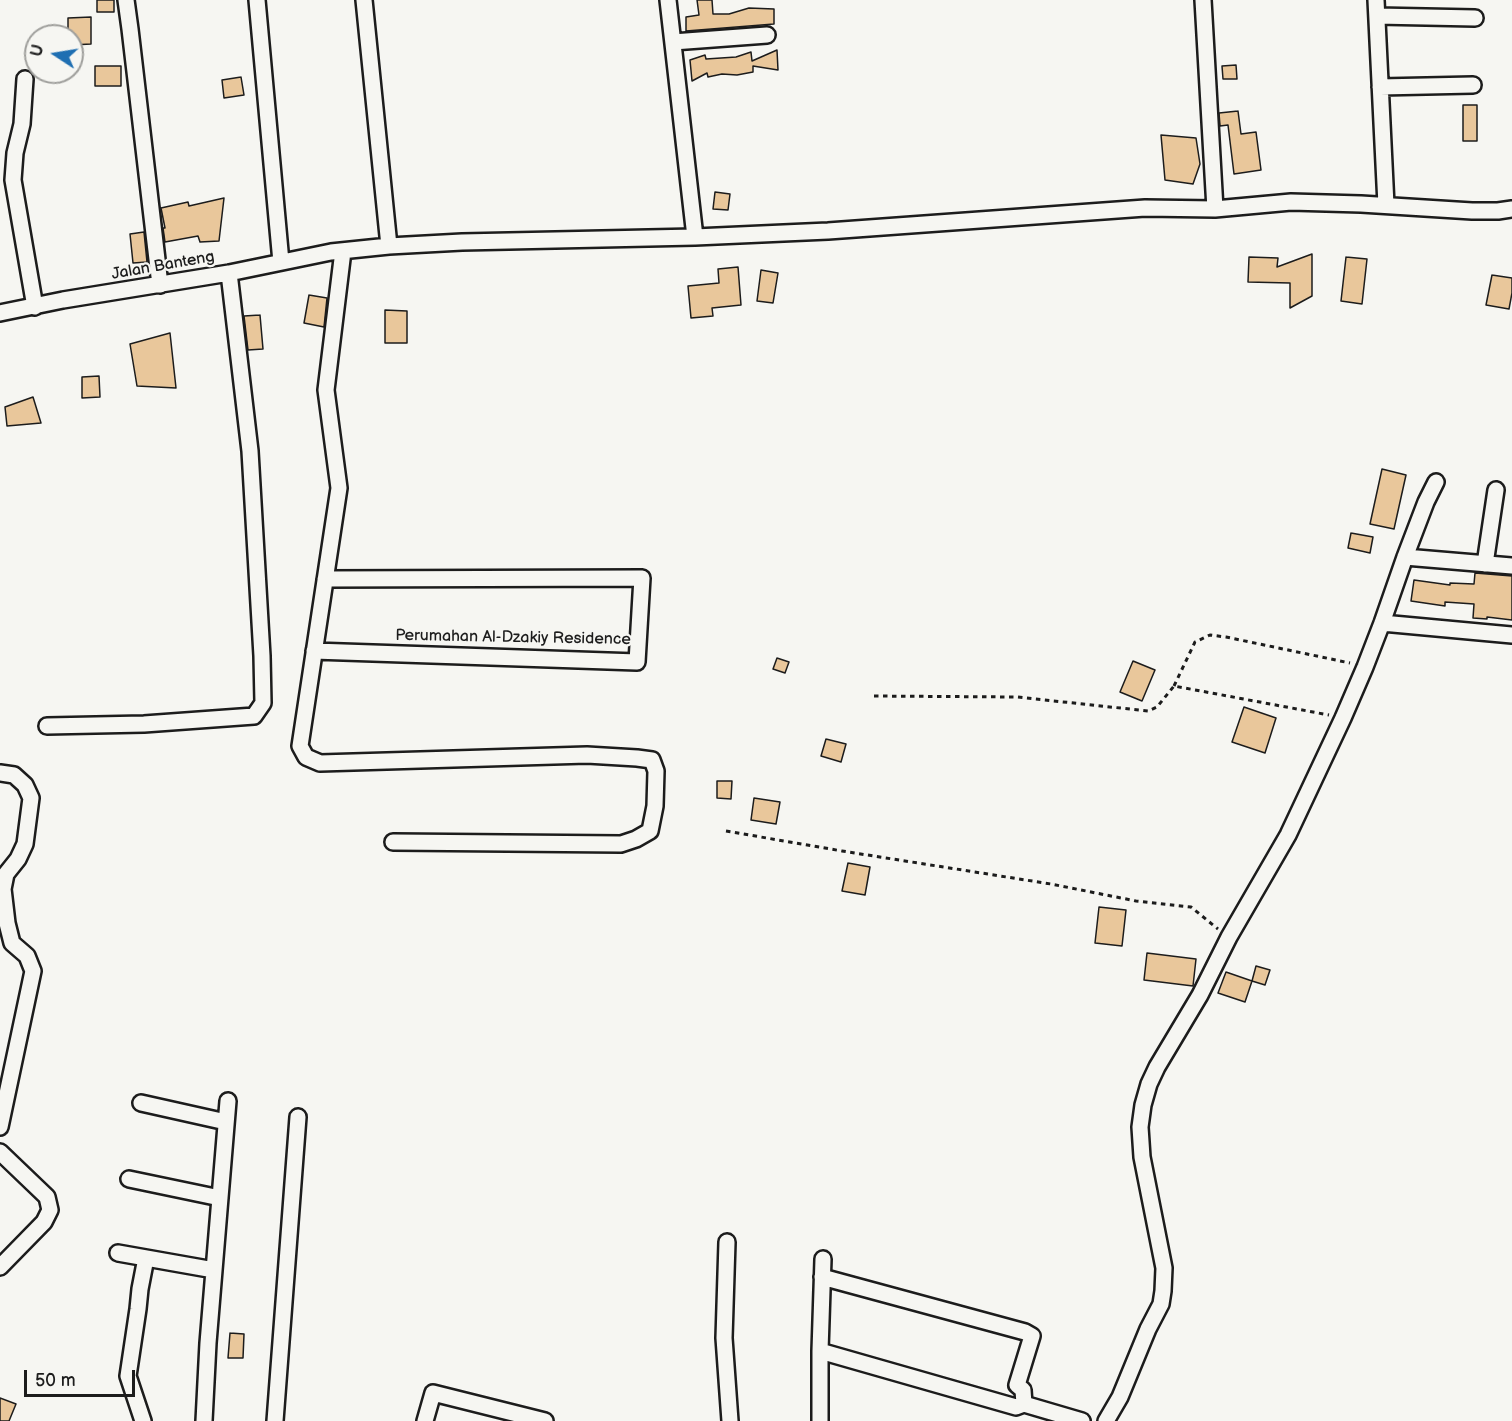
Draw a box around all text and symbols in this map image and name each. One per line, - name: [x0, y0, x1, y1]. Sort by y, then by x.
- north arrow: [24, 24, 84, 84]
- text: U: [27, 43, 48, 58]
- street label: Jalan Banteng: [110, 248, 216, 284]
- street label: Perumahan Al-Dzakiy Residence: [395, 626, 631, 650]
- scale bar: [27, 1358, 138, 1396]
- text: 50 m: [35, 1370, 76, 1391]

